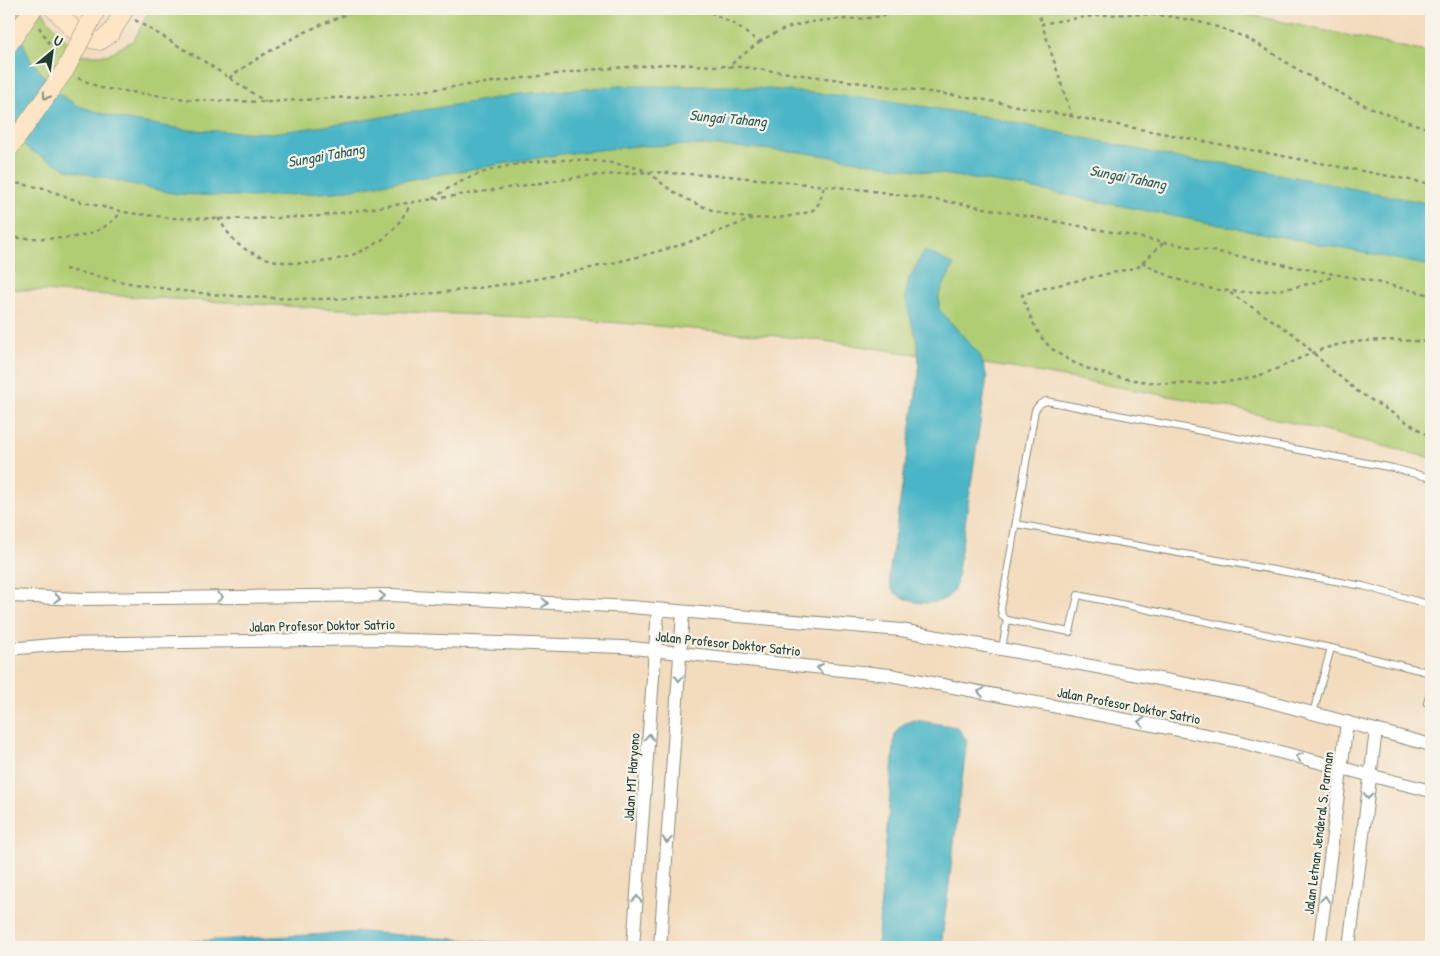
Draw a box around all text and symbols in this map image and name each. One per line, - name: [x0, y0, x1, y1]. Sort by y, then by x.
- north arrow: [28, 28, 78, 78]
- text: U: [51, 30, 67, 51]
- one-way arrow: [43, 91, 52, 100]
- water label: Sungai Tahang: [688, 104, 769, 132]
- water label: Sungai Tahang: [286, 138, 367, 172]
- water label: Sungai Tahang: [1088, 159, 1169, 195]
- one-way arrow: [379, 591, 387, 601]
- one-way arrow: [54, 592, 62, 603]
- one-way arrow: [216, 592, 224, 602]
- one-way arrow: [541, 598, 549, 609]
- street label: Jalan Profesor Doktor Satrio: [249, 614, 395, 636]
- street label: Jalan Profesor Doktor Satrio: [655, 626, 802, 660]
- one-way arrow: [816, 663, 824, 674]
- one-way arrow: [673, 674, 684, 682]
- street label: Jalan Profesor Doktor Satrio: [1056, 682, 1203, 728]
- one-way arrow: [977, 688, 985, 698]
- one-way arrow: [1136, 718, 1145, 728]
- street label: Jalan MT Haryono: [618, 732, 645, 822]
- one-way arrow: [643, 732, 654, 740]
- street label: Jalan Letnan Jenderal S. Parman: [1299, 750, 1337, 916]
- one-way arrow: [1295, 752, 1304, 763]
- one-way arrow: [1363, 791, 1373, 800]
- one-way arrow: [662, 836, 673, 844]
- one-way arrow: [631, 894, 642, 902]
- one-way arrow: [1319, 895, 1330, 903]

